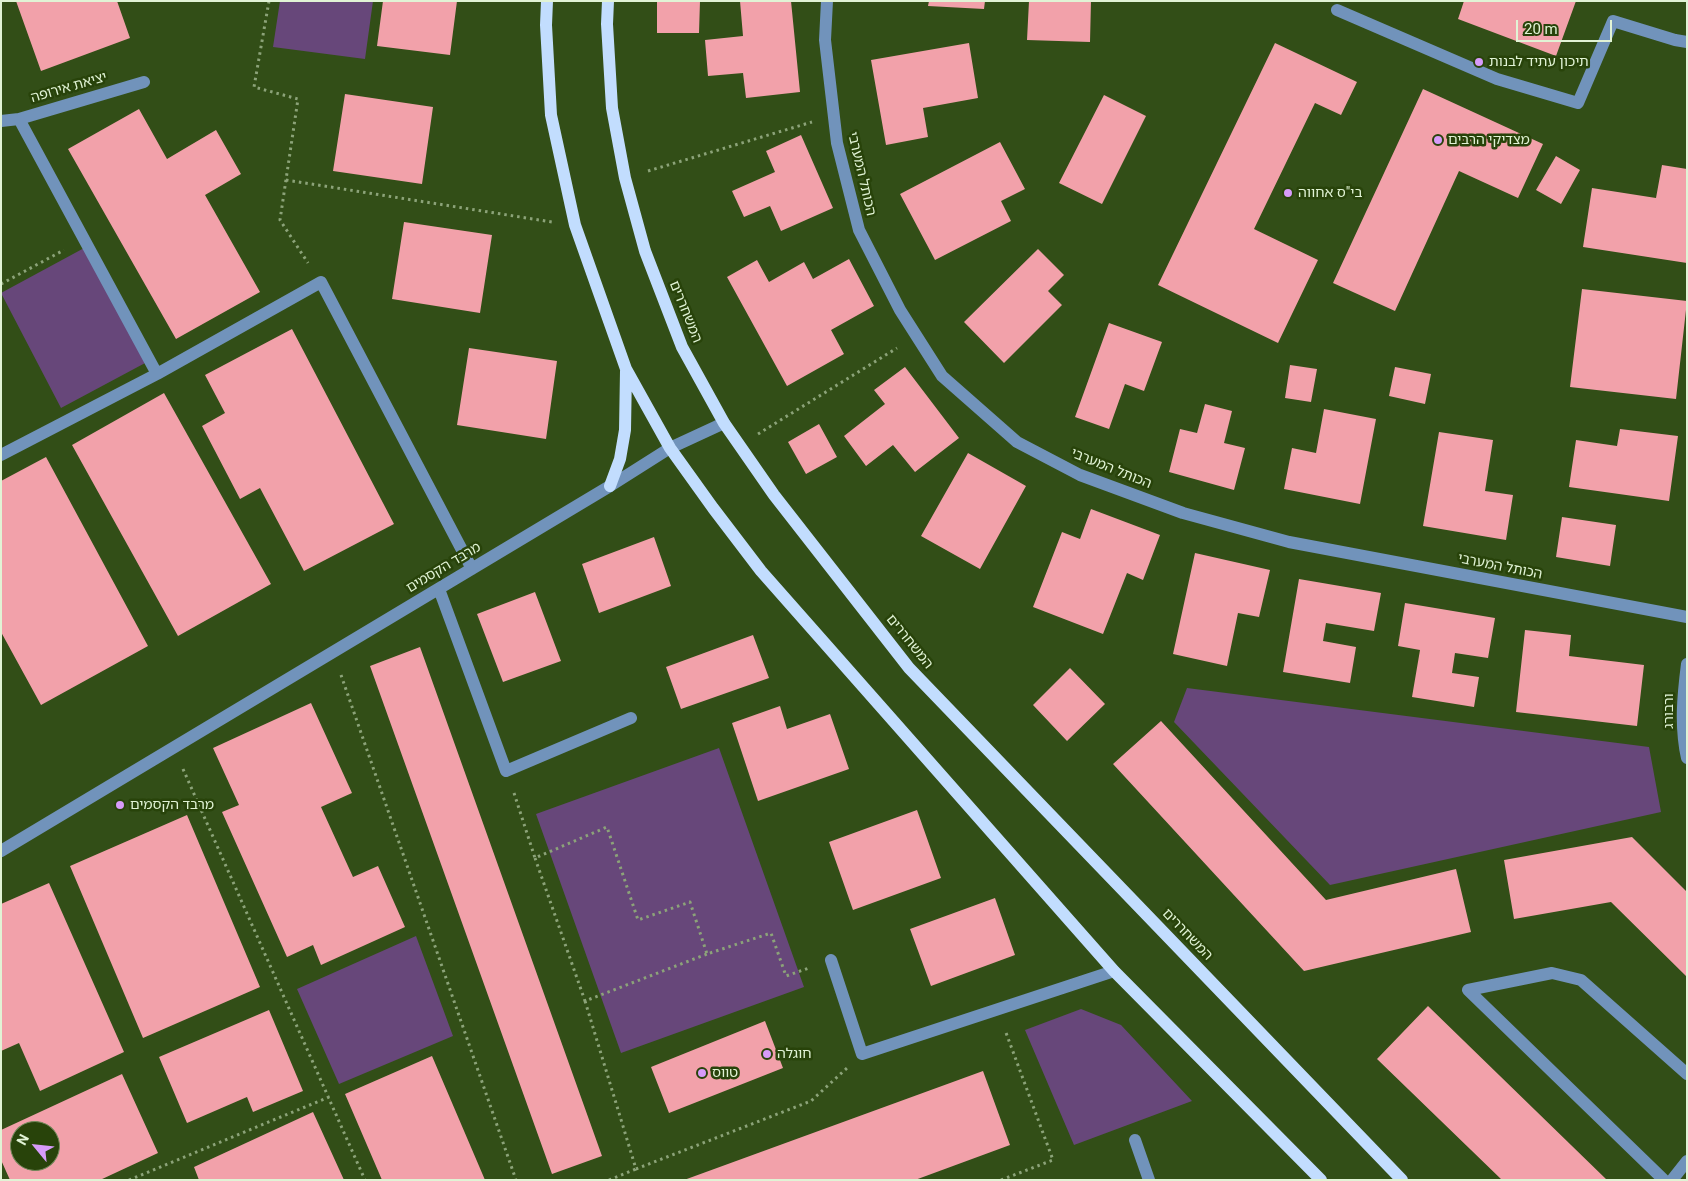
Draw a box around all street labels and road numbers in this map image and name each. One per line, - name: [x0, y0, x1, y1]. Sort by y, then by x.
- street label: יציאת אירופה: [29, 69, 109, 107]
- street label: הכותל המערבי: [843, 130, 879, 218]
- street label: המשחררים: [665, 279, 705, 345]
- street label: הכותל המערבי: [1068, 445, 1154, 493]
- street label: מרבד הקסמים: [404, 539, 484, 597]
- street label: הכותל המערבי: [1456, 551, 1544, 583]
- street label: המשחררים: [882, 611, 936, 673]
- street label: ורבורג: [1661, 693, 1677, 729]
- street label: המשחררים: [1158, 906, 1216, 964]

